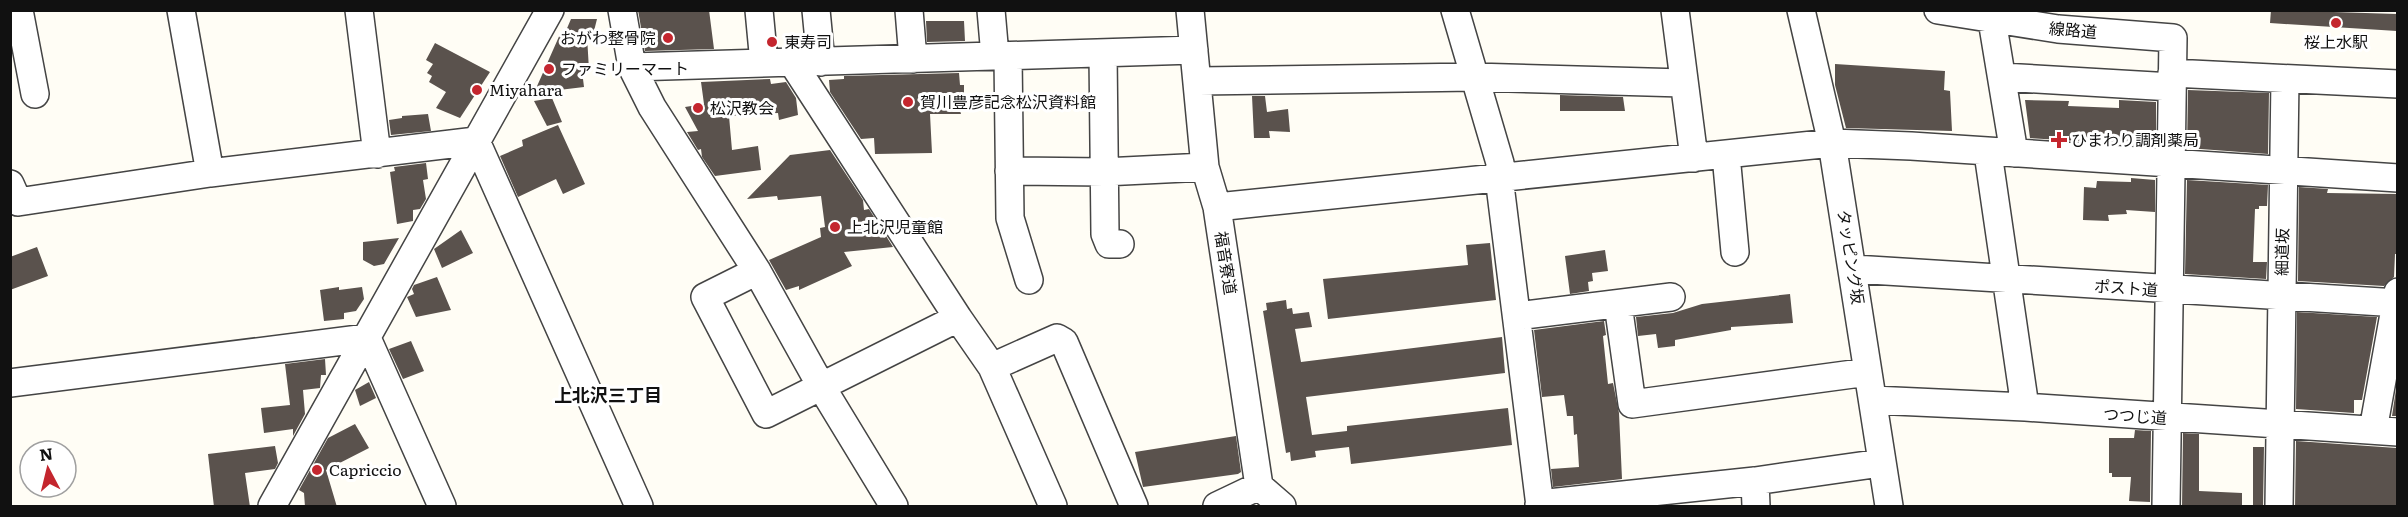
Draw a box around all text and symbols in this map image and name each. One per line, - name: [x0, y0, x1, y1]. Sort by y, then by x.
- street label: 線路道: [2048, 15, 2098, 43]
- marker: 桜上水駅: [2329, 16, 2343, 30]
- place label: おがわ整骨院: [560, 25, 656, 49]
- place label: 東寿司: [784, 29, 832, 53]
- place label: 桜上水駅: [2304, 29, 2368, 53]
- marker: おがわ整骨院: [661, 31, 675, 45]
- marker: 東寿司: [765, 35, 779, 49]
- place label: ファミリーマート: [561, 56, 689, 80]
- marker: ファミリーマート: [542, 62, 556, 76]
- place label: Miyahara: [489, 77, 563, 101]
- marker: Miyahara: [470, 83, 484, 97]
- place label: 賀川豊彦記念松沢資料館: [920, 89, 1096, 113]
- place label: 松沢教会: [710, 95, 774, 119]
- marker: 賀川豊彦記念松沢資料館: [901, 95, 915, 109]
- marker: 松沢教会: [691, 101, 705, 115]
- place label: ひまわり調剤薬局: [2071, 127, 2199, 151]
- marker: ひまわり調剤薬局: [2052, 133, 2066, 147]
- street label: タッピング坂: [1833, 208, 1871, 306]
- place label: 上北沢児童館: [847, 214, 943, 238]
- marker: 上北沢児童館: [828, 220, 842, 234]
- street label: 細道坂: [2269, 228, 2293, 276]
- street label: 福音寮道: [1210, 229, 1244, 296]
- street label: ポスト道: [2093, 273, 2159, 301]
- district label: 上北沢三丁目: [554, 381, 662, 408]
- street label: つつじ道: [2102, 401, 2168, 429]
- north arrow: [18, 439, 78, 499]
- text: N: [38, 440, 54, 466]
- place label: Capriccio: [329, 457, 402, 481]
- marker: Capriccio: [310, 463, 324, 477]

